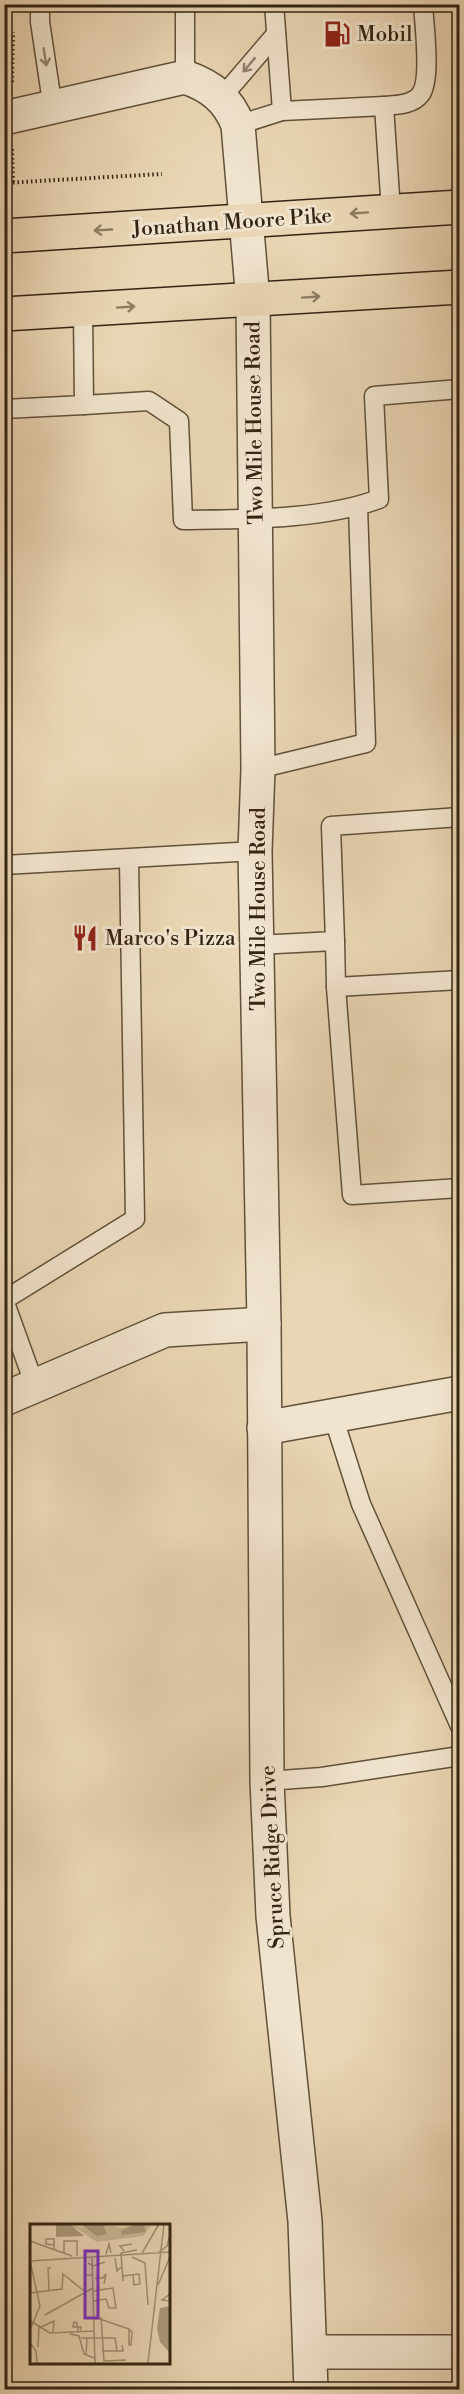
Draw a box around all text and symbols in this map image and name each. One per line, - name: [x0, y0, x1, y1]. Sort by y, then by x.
- fuel station icon: Mobil: [322, 19, 352, 49]
- place label: Mobil: [357, 22, 412, 48]
- one-way arrow: [40, 46, 51, 66]
- one-way arrow: [242, 57, 256, 72]
- street label: Jonathan Moore Pike: [130, 203, 333, 243]
- one-way arrow: [350, 208, 370, 219]
- one-way arrow: [94, 225, 114, 236]
- one-way arrow: [300, 291, 320, 302]
- one-way arrow: [115, 302, 135, 313]
- street label: Two Mile House Road: [240, 321, 270, 525]
- street label: Two Mile House Road: [246, 807, 272, 1011]
- restaurant icon: Marco's Pizza: [70, 923, 100, 953]
- place label: Marco's Pizza: [105, 926, 236, 952]
- street label: Spruce Ridge Drive: [255, 1765, 291, 1949]
- inset map: [30, 2224, 170, 2364]

